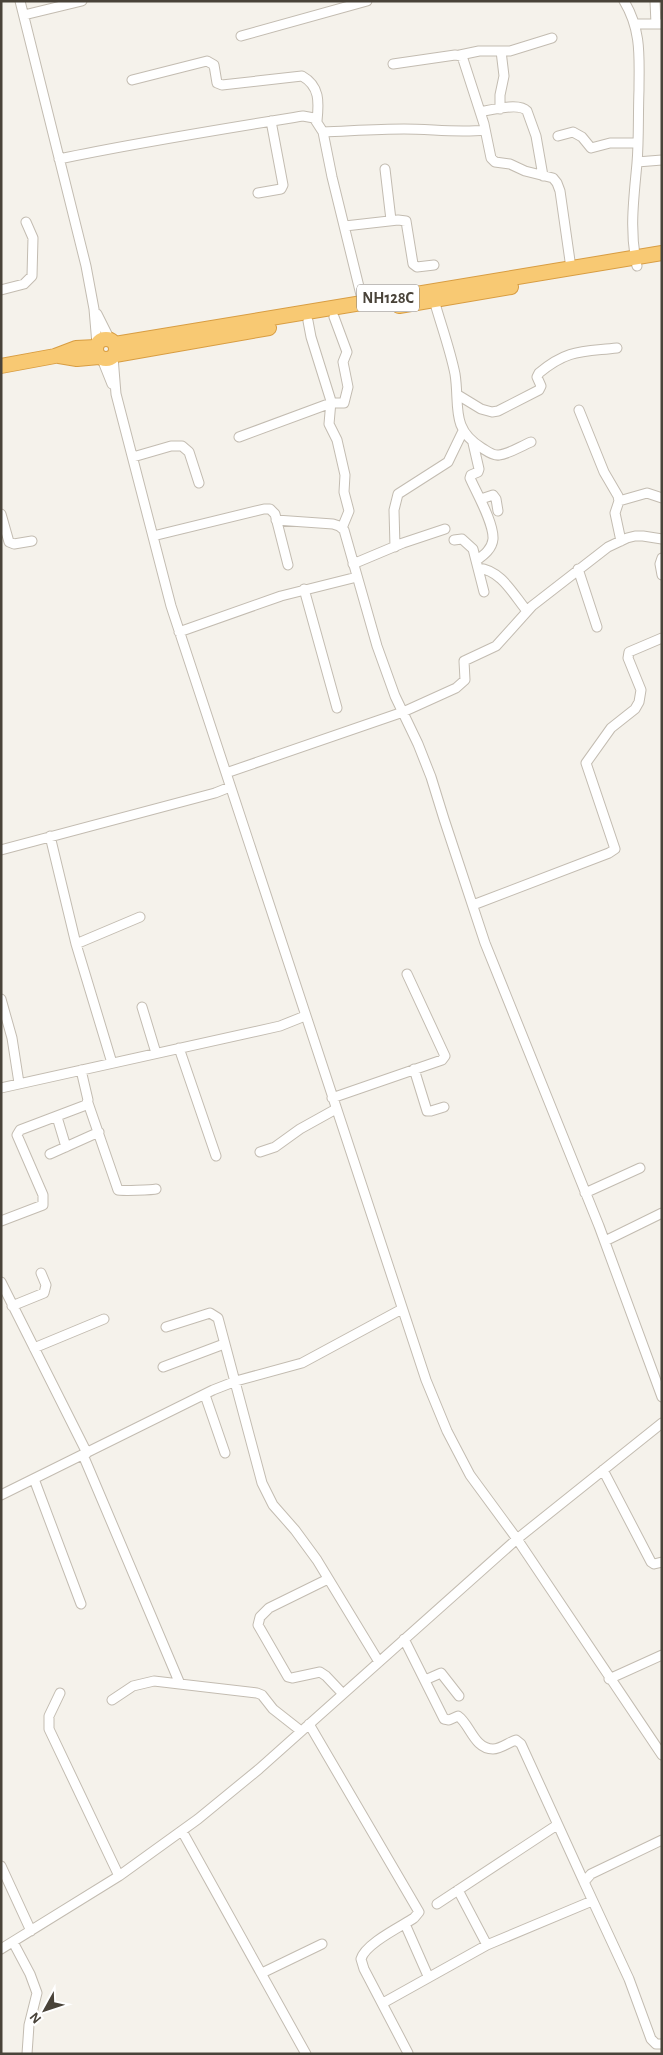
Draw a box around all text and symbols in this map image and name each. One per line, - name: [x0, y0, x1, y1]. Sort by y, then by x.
- road number: NH128C: [357, 284, 419, 312]
- north arrow: [20, 1985, 70, 2035]
- text: N: [27, 2009, 44, 2026]

